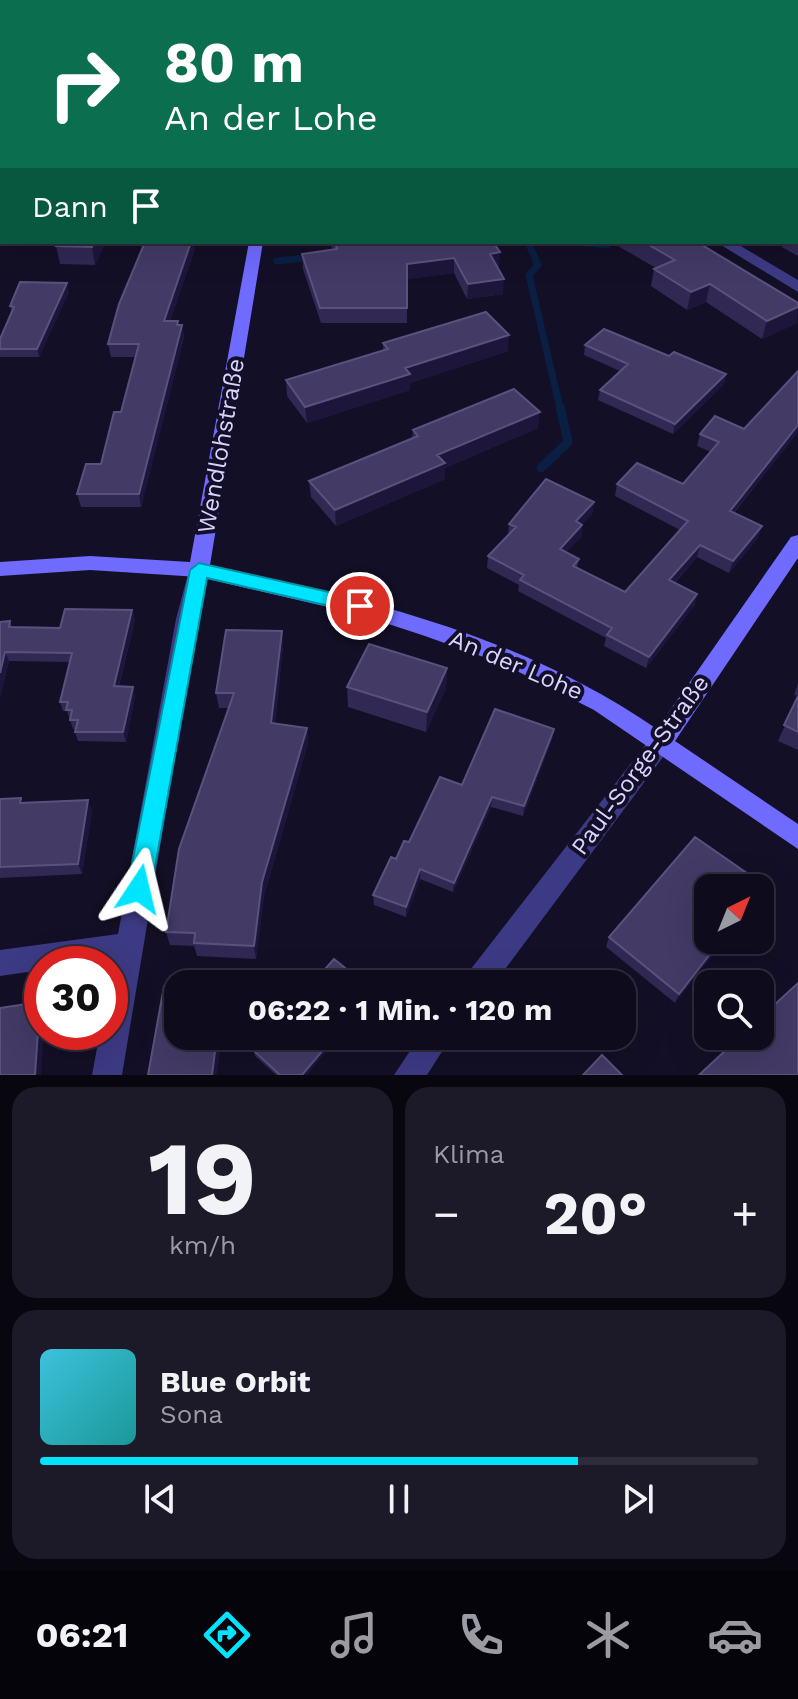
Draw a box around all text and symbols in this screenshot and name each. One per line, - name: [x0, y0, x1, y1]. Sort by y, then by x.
- text: 80 m: [164, 30, 304, 96]
- icon: right: [32, 32, 136, 136]
- text: An der Lohe: [164, 97, 377, 139]
- icon: arrive: [124, 184, 168, 228]
- text: Dann: [32, 189, 108, 224]
- street label: Wendlohstraße: [192, 356, 250, 536]
- pin: [326, 572, 394, 640]
- icon: arrive: [338, 584, 382, 628]
- street label: An der Lohe: [445, 624, 587, 706]
- street label: Paul-Sorge-Straße: [565, 670, 715, 860]
- position arrow: [97, 847, 181, 931]
- north arrow: [694, 874, 774, 954]
- map controls: [694, 874, 774, 1050]
- speed limit sign: 30: [24, 946, 128, 1050]
- button: search: [694, 970, 774, 1050]
- text: 06:22 · 1 Min. · 120 m: [248, 992, 552, 1027]
- text: 19: [148, 1117, 257, 1239]
- text: Klima: [433, 1139, 504, 1169]
- text: 20°: [543, 1178, 648, 1249]
- text: −: [433, 1188, 460, 1240]
- text: +: [731, 1188, 758, 1240]
- text: km/h: [169, 1230, 236, 1260]
- text: Blue Orbit: [160, 1364, 310, 1399]
- text: Sona: [160, 1399, 223, 1429]
- icon: previous: [138, 1477, 182, 1521]
- icon: pause: [377, 1477, 421, 1521]
- icon: next: [616, 1477, 660, 1521]
- icon: directions: [199, 1607, 255, 1663]
- icon: music: [326, 1607, 382, 1663]
- icon: phone: [453, 1607, 509, 1663]
- icon: climate: [580, 1607, 636, 1663]
- icon: car: [707, 1607, 763, 1663]
- text: 06:21: [35, 1614, 129, 1656]

